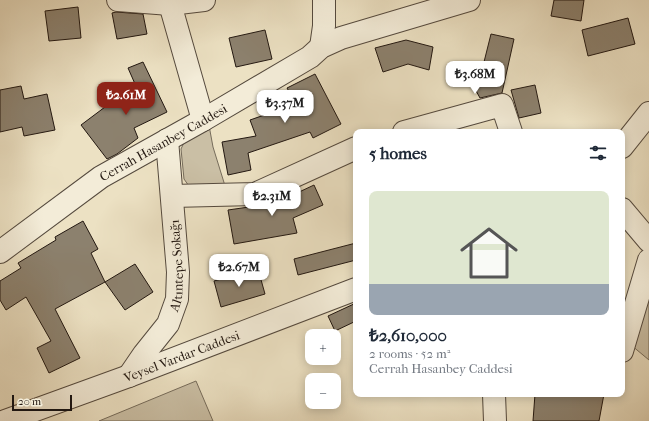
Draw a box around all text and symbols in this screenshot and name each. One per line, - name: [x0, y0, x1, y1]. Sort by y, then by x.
- pin: ₺3.68M: [442, 61, 508, 95]
- text: ₺3.68M: [455, 66, 495, 81]
- pin: ₺2.61M: [93, 82, 159, 116]
- text: ₺2.61M: [106, 87, 146, 102]
- pin: ₺3.37M: [252, 90, 318, 124]
- text: ₺3.37M: [266, 95, 304, 110]
- street label: Cerrah Hasanbey Caddesi: [97, 101, 230, 184]
- icon: filters: [587, 142, 609, 164]
- text: 5 homes: [369, 143, 427, 163]
- pin: ₺2.31M: [239, 183, 305, 217]
- text: ₺2.31M: [253, 188, 291, 203]
- icon: home: [453, 217, 525, 289]
- street label: Altıntepe Sokağı: [166, 219, 186, 315]
- pin: ₺2.67M: [206, 254, 272, 288]
- text: ₺2.67M: [218, 259, 260, 274]
- text: ₺2,610,000: [369, 325, 447, 345]
- street label: Veysel Vardar Caddesi: [121, 327, 242, 386]
- map controls: [305, 329, 341, 409]
- button: +: [305, 329, 341, 365]
- text: 2 rooms · 52 m²: [369, 346, 450, 361]
- text: Cerrah Hasanbey Caddesi: [369, 361, 513, 376]
- button: −: [305, 373, 341, 409]
- scale bar: [12, 393, 72, 412]
- text: 20 m: [18, 395, 41, 408]

